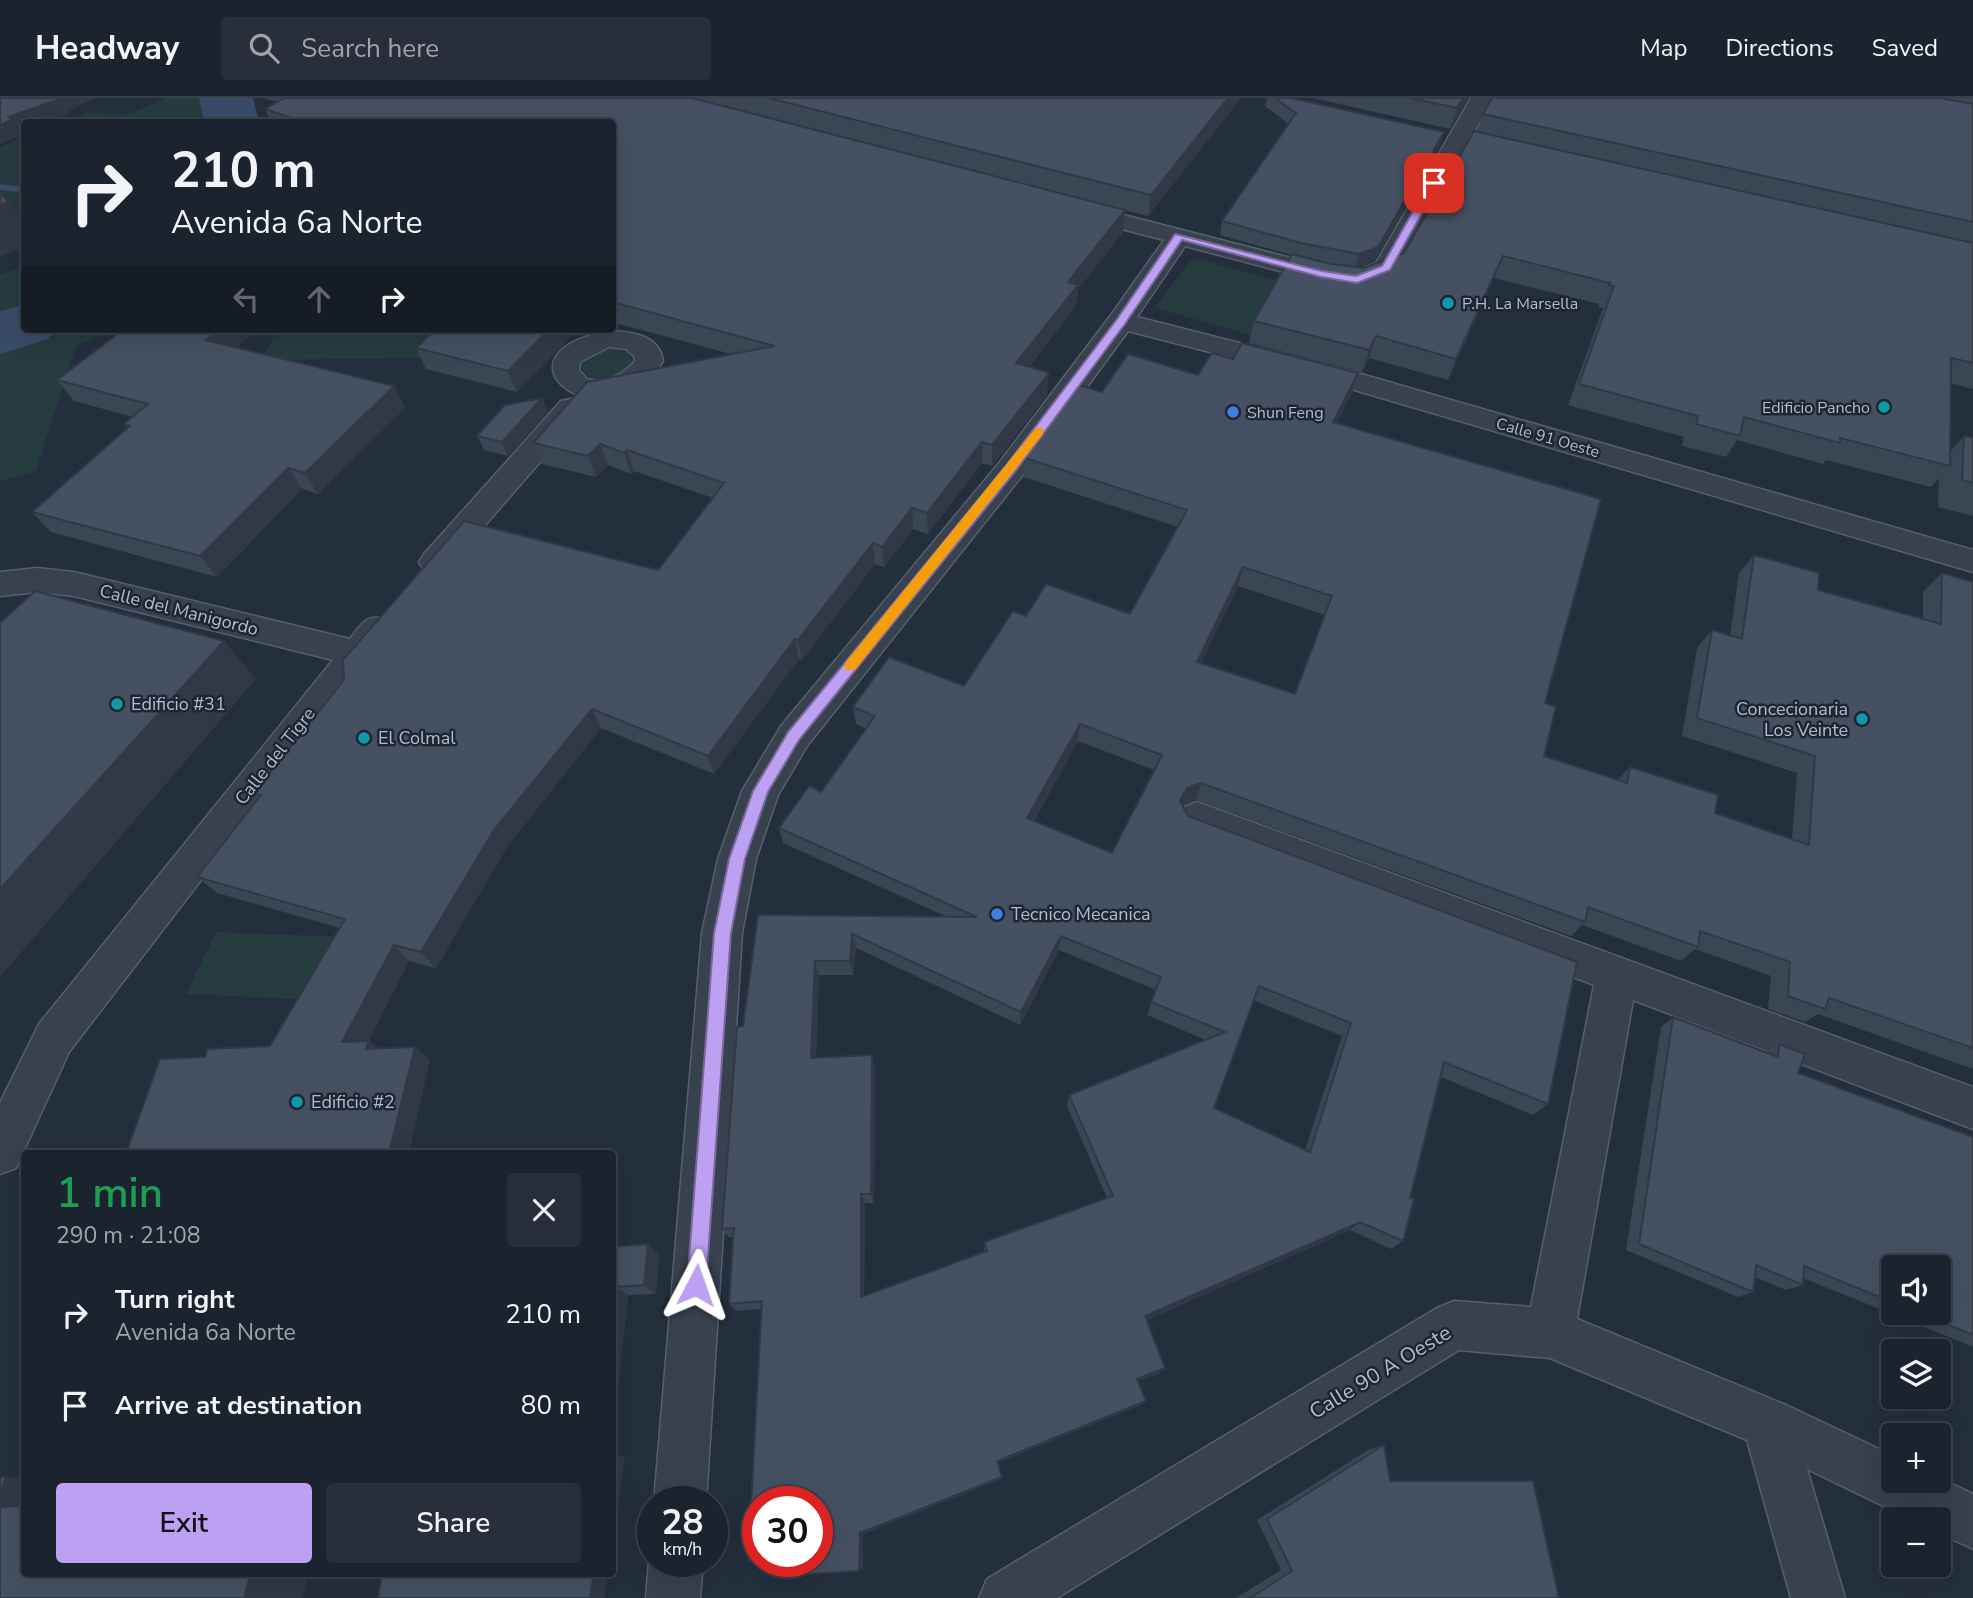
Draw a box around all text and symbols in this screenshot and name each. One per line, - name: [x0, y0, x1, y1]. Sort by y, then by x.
- search box: [221, 17, 711, 80]
- text: Headway: [35, 26, 179, 71]
- icon: search: [245, 29, 283, 67]
- text: Search here: [301, 31, 439, 66]
- text: Map: [1640, 32, 1687, 64]
- text: Directions: [1725, 32, 1834, 64]
- text: Saved: [1872, 32, 1938, 64]
- text: 210 m: [171, 137, 315, 204]
- icon: right: [56, 147, 147, 238]
- pin: [1404, 153, 1464, 213]
- icon: arrive: [1415, 164, 1453, 202]
- text: Avenida 6a Norte: [171, 201, 422, 244]
- icon: left: [227, 280, 265, 318]
- icon: ahead: [300, 280, 338, 318]
- icon: right: [373, 280, 411, 318]
- place label: P.H. La Marsella: [1462, 293, 1578, 315]
- marker: P.H. La Marsella: [1440, 295, 1456, 311]
- place label: Edificio Pancho: [1762, 397, 1870, 419]
- marker: Edificio Pancho: [1876, 399, 1892, 415]
- place label: Shun Feng: [1247, 402, 1324, 424]
- marker: Shun Feng: [1225, 404, 1241, 420]
- street label: Calle 91 Oeste: [1493, 413, 1602, 463]
- street label: Calle del Manigordo: [97, 579, 261, 641]
- place label: Edificio #31: [131, 692, 226, 716]
- marker: Edificio #31: [109, 696, 125, 712]
- place label: Concecionaria Los Veinte: [1736, 697, 1848, 742]
- street label: Calle del Tigre: [229, 702, 321, 810]
- marker: Concecionaria Los Veinte: [1854, 711, 1870, 727]
- place label: El Colmal: [378, 726, 456, 750]
- marker: El Colmal: [356, 730, 372, 746]
- place label: Tecnico Mecanica: [1011, 902, 1151, 926]
- marker: Tecnico Mecanica: [989, 906, 1005, 922]
- place label: Edificio #2: [311, 1090, 395, 1114]
- marker: Edificio #2: [289, 1094, 305, 1110]
- text: 1 min: [56, 1165, 163, 1222]
- button: close: [507, 1173, 581, 1247]
- text: 290 m · 21:08: [56, 1220, 201, 1251]
- position arrow: [659, 1248, 733, 1322]
- map controls: [1881, 1255, 1951, 1577]
- button: sound: [1881, 1255, 1951, 1325]
- text: Turn right: [115, 1282, 234, 1317]
- icon: right: [56, 1296, 94, 1334]
- text: 210 m: [505, 1297, 581, 1332]
- text: Avenida 6a Norte: [115, 1317, 296, 1348]
- street label: Calle 90 A Oeste: [1304, 1319, 1456, 1425]
- button: layers: [1881, 1339, 1951, 1409]
- icon: arrive: [56, 1387, 94, 1425]
- text: Arrive at destination: [115, 1388, 362, 1423]
- text: 80 m: [521, 1388, 581, 1423]
- button: +: [1881, 1423, 1951, 1493]
- button: Exit: [56, 1483, 312, 1563]
- button: Share: [326, 1483, 581, 1563]
- speed limit sign: 30: [742, 1486, 833, 1577]
- text: 28: [661, 1499, 704, 1546]
- button: −: [1881, 1507, 1951, 1577]
- text: km/h: [663, 1537, 702, 1561]

